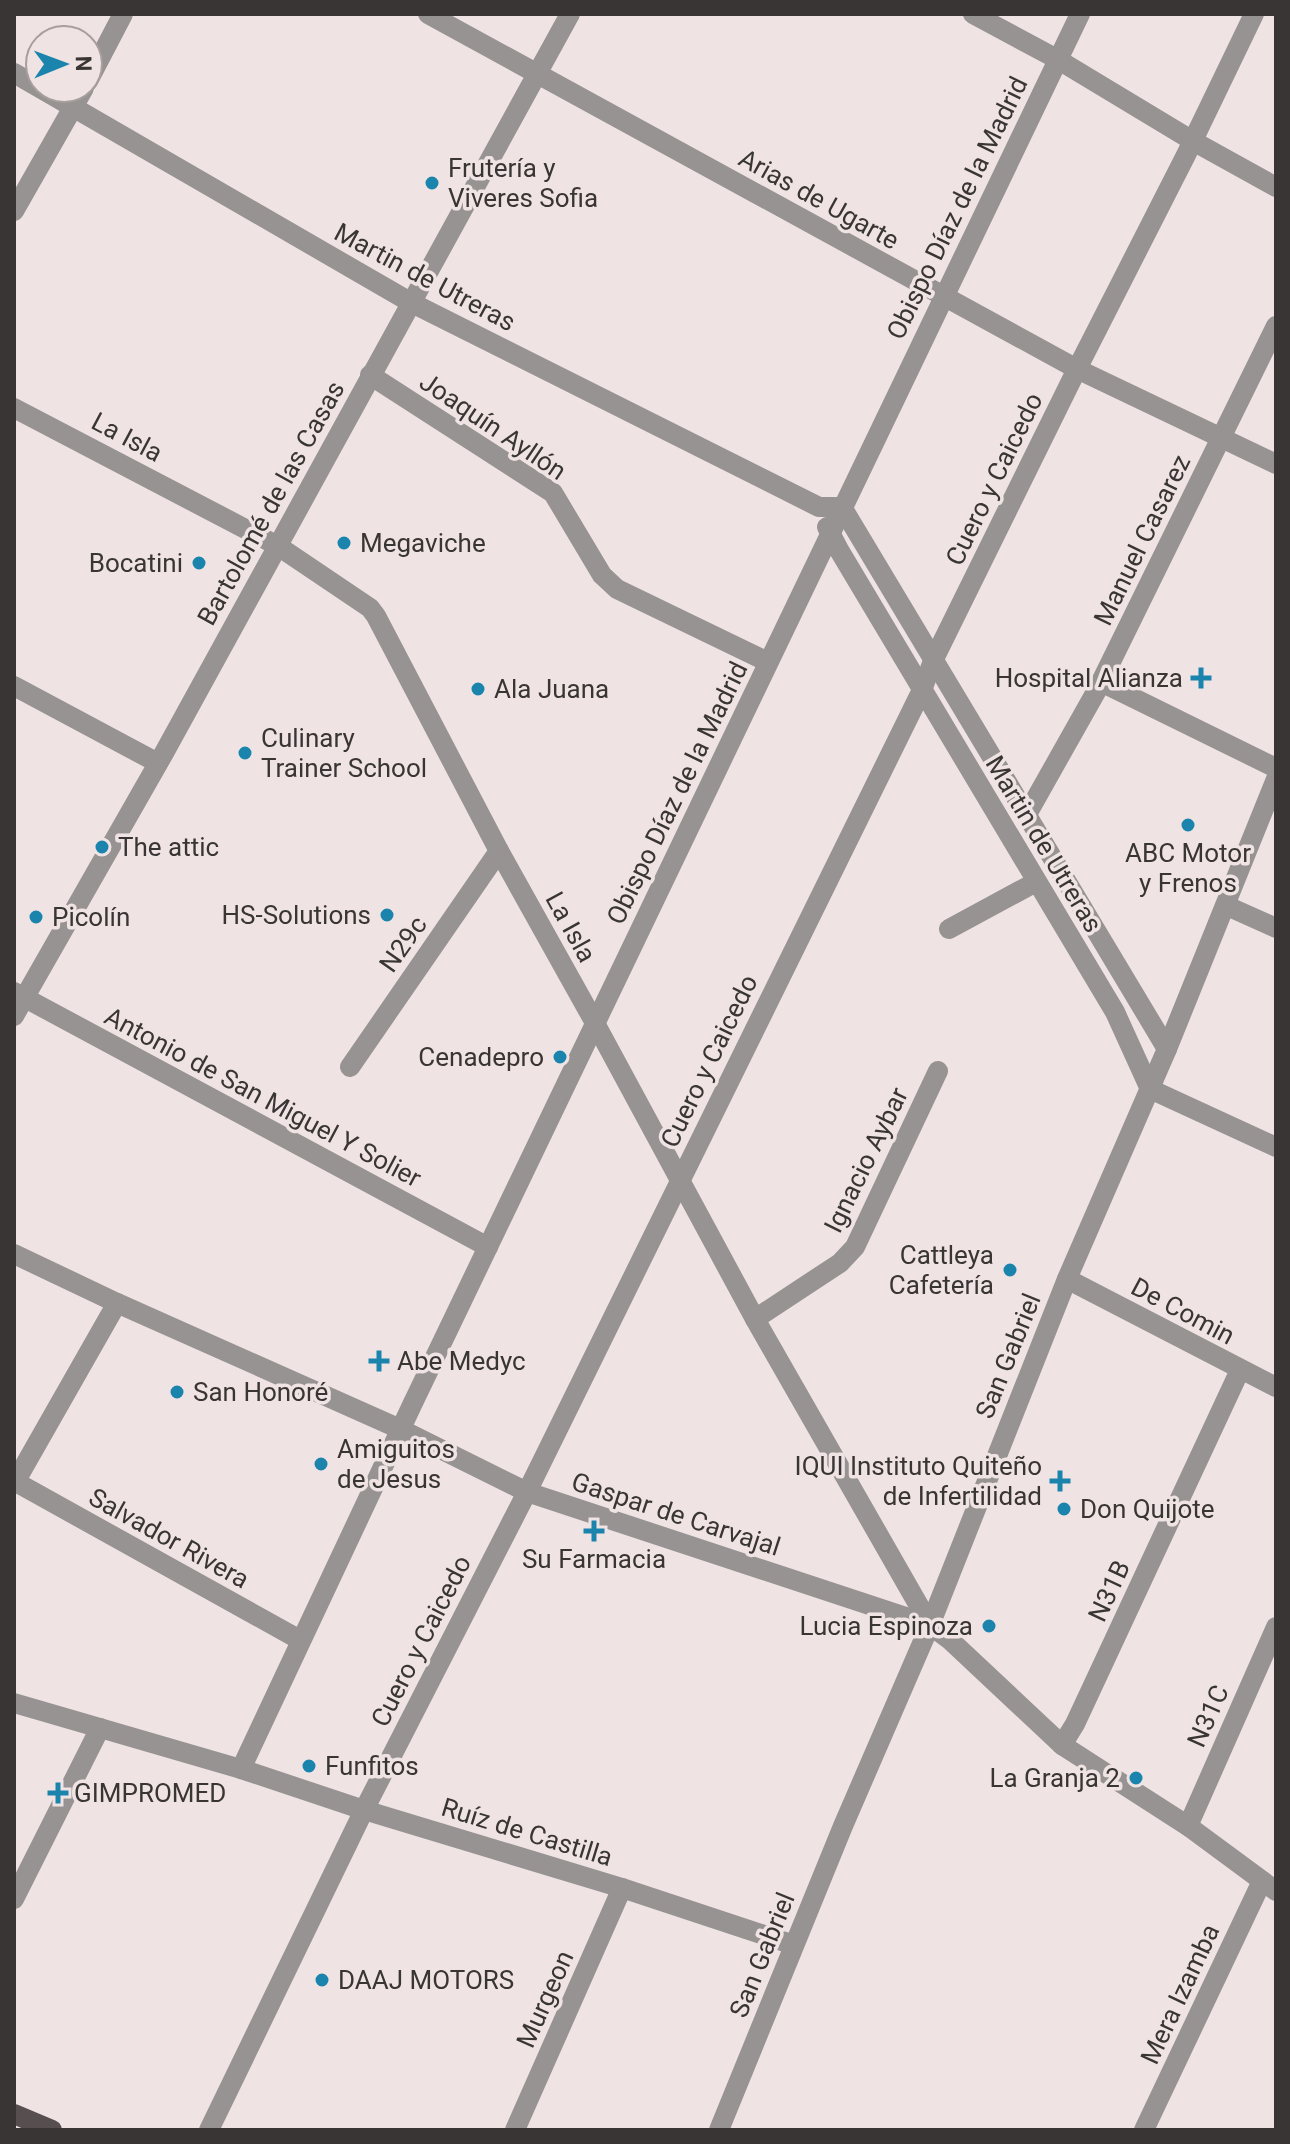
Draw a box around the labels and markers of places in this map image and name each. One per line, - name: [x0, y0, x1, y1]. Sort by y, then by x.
- place label: Frutería y Viveres Sofia: [448, 153, 598, 213]
- marker: Frutería y Viveres Sofia: [423, 174, 441, 192]
- place label: Megaviche: [360, 528, 486, 558]
- marker: Megaviche: [335, 534, 353, 552]
- place label: Bocatini: [89, 548, 183, 578]
- marker: Bocatini: [190, 554, 208, 572]
- place label: Hospital Alianza: [995, 663, 1183, 693]
- marker: Hospital Alianza: [1190, 667, 1212, 689]
- place label: Ala Juana: [494, 674, 609, 704]
- marker: Ala Juana: [469, 680, 487, 698]
- place label: Culinary Trainer School: [261, 723, 427, 783]
- marker: Culinary Trainer School: [236, 744, 254, 762]
- marker: ABC Motor y Frenos: [1179, 816, 1197, 834]
- place label: The attic: [118, 832, 219, 862]
- marker: The attic: [93, 838, 111, 856]
- place label: ABC Motor y Frenos: [1125, 838, 1251, 898]
- place label: HS-Solutions: [221, 900, 371, 930]
- place label: Picolín: [52, 902, 130, 932]
- marker: HS-Solutions: [378, 906, 396, 924]
- marker: Picolín: [27, 908, 45, 926]
- place label: Cenadepro: [418, 1042, 544, 1072]
- marker: Cenadepro: [551, 1048, 569, 1066]
- place label: Cattleya Cafetería: [889, 1240, 994, 1300]
- marker: Cattleya Cafetería: [1001, 1261, 1019, 1279]
- place label: Abe Medyc: [397, 1346, 526, 1376]
- marker: Abe Medyc: [368, 1350, 390, 1372]
- place label: San Honoré: [193, 1377, 328, 1407]
- marker: San Honoré: [168, 1383, 186, 1401]
- place label: Amiguitos de Jesus: [337, 1434, 455, 1494]
- place label: IQUI Instituto Quiteño de Infertilidad: [795, 1451, 1042, 1511]
- marker: Amiguitos de Jesus: [312, 1455, 330, 1473]
- marker: IQUI Instituto Quiteño de Infertilidad: [1049, 1470, 1071, 1492]
- place label: Don Quijote: [1080, 1494, 1215, 1524]
- marker: Don Quijote: [1055, 1500, 1073, 1518]
- marker: Su Farmacia: [585, 1522, 603, 1540]
- place label: Su Farmacia: [522, 1544, 666, 1574]
- place label: Lucia Espinoza: [800, 1611, 973, 1641]
- marker: Lucia Espinoza: [980, 1617, 998, 1635]
- place label: Funfitos: [325, 1751, 419, 1781]
- marker: Funfitos: [300, 1757, 318, 1775]
- place label: La Granja 2: [989, 1763, 1120, 1793]
- marker: La Granja 2: [1127, 1769, 1145, 1787]
- place label: GIMPROMED: [74, 1778, 226, 1808]
- marker: GIMPROMED: [49, 1784, 67, 1802]
- place label: DAAJ MOTORS: [338, 1965, 514, 1995]
- marker: DAAJ MOTORS: [313, 1971, 331, 1989]

